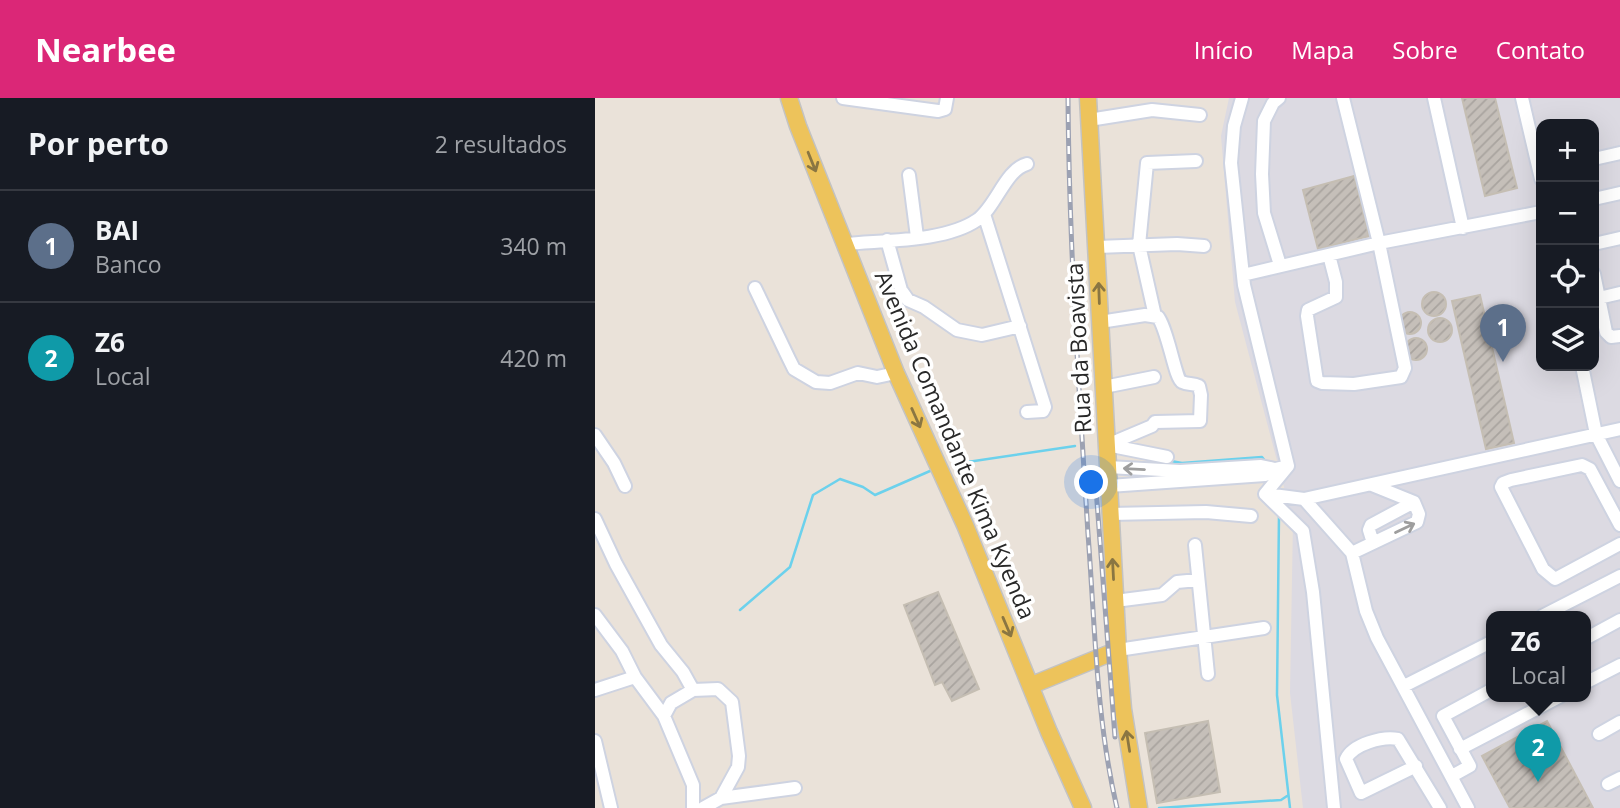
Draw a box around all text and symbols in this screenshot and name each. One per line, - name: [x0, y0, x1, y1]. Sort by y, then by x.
- text: Nearbee: [35, 27, 176, 72]
- text: Início: [1194, 33, 1253, 66]
- text: Mapa: [1291, 33, 1354, 66]
- text: Sobre: [1392, 33, 1458, 66]
- text: Contato: [1496, 33, 1585, 66]
- map controls: [1536, 119, 1599, 371]
- button: +: [1536, 119, 1599, 182]
- text: Por perto: [28, 123, 169, 164]
- text: 2 resultados: [435, 128, 567, 160]
- one-way arrow: [807, 151, 820, 173]
- button: −: [1536, 182, 1599, 245]
- text: BAI: [95, 212, 139, 248]
- text: 1: [44, 230, 58, 262]
- text: 340 m: [500, 230, 567, 262]
- button: locate: [1536, 245, 1599, 308]
- text: Banco: [95, 248, 162, 280]
- street label: Rua da Boavista: [1058, 262, 1098, 434]
- street label: Avenida Comandante Kima Kyenda: [868, 265, 1044, 624]
- one-way arrow: [1092, 282, 1105, 305]
- pin: 1: [1480, 304, 1526, 362]
- button: layers: [1536, 308, 1599, 371]
- text: Z6: [95, 324, 125, 360]
- text: 2: [44, 342, 58, 374]
- text: 420 m: [500, 342, 567, 374]
- text: Local: [95, 360, 150, 392]
- one-way arrow: [910, 407, 923, 428]
- one-way arrow: [1123, 462, 1145, 475]
- your location: [1074, 465, 1108, 499]
- one-way arrow: [1394, 521, 1415, 534]
- one-way arrow: [1107, 558, 1120, 581]
- popup: [1486, 611, 1591, 702]
- one-way arrow: [1002, 615, 1015, 637]
- text: Z6: [1511, 623, 1541, 659]
- text: Local: [1511, 659, 1566, 691]
- pin: 2: [1515, 724, 1561, 782]
- one-way arrow: [1121, 730, 1134, 753]

